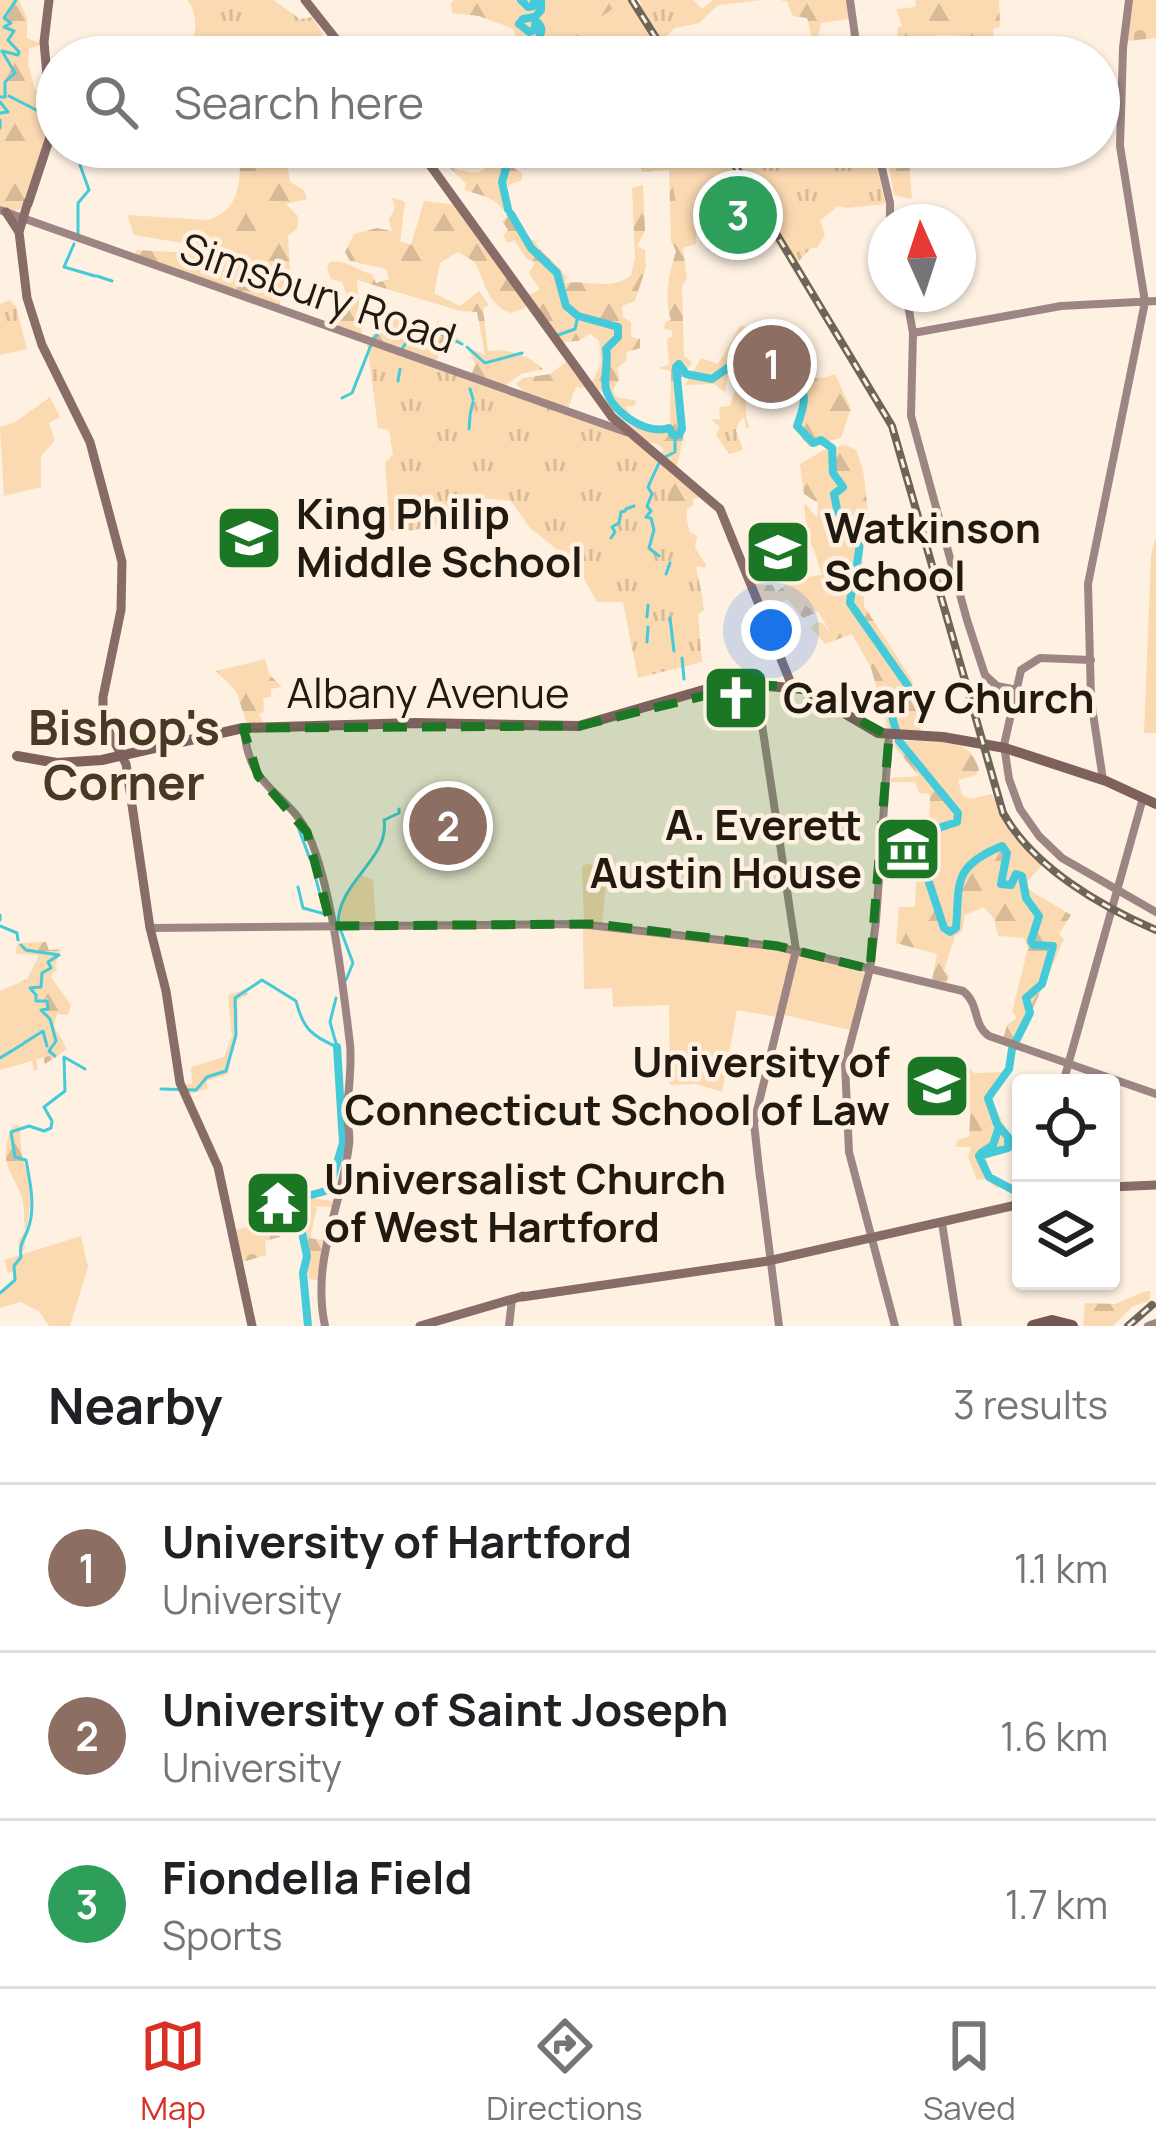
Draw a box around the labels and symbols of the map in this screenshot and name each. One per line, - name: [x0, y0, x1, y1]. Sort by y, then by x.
- pin: 3: [699, 170, 777, 260]
- north arrow: [868, 204, 976, 312]
- street label: Simsbury Road: [173, 218, 464, 366]
- pin: 1: [733, 319, 811, 409]
- place label: King Philip Middle School: [296, 484, 583, 590]
- place label: Watkinson School: [824, 498, 1041, 604]
- school or university icon: King Philip Middle School: [214, 503, 284, 573]
- school or university icon: Watkinson School: [743, 517, 813, 587]
- your location: [741, 600, 801, 660]
- street label: Albany Avenue: [286, 663, 570, 721]
- church icon: Calvary Church: [701, 663, 771, 733]
- place label: Calvary Church: [783, 668, 1094, 726]
- district label: Bishop's Corner: [28, 694, 220, 814]
- pin: 2: [409, 781, 487, 871]
- place label: A. Everett Austin House: [590, 795, 862, 901]
- museum icon: A. Everett Austin House: [873, 814, 943, 884]
- place label: University of Connecticut School of Law: [345, 1032, 890, 1138]
- school or university icon: University of Connecticut School of Law: [902, 1051, 972, 1121]
- place label: Universalist Church of West Hartford: [324, 1149, 726, 1255]
- temple icon: Universalist Church of West Hartford: [243, 1168, 313, 1238]

